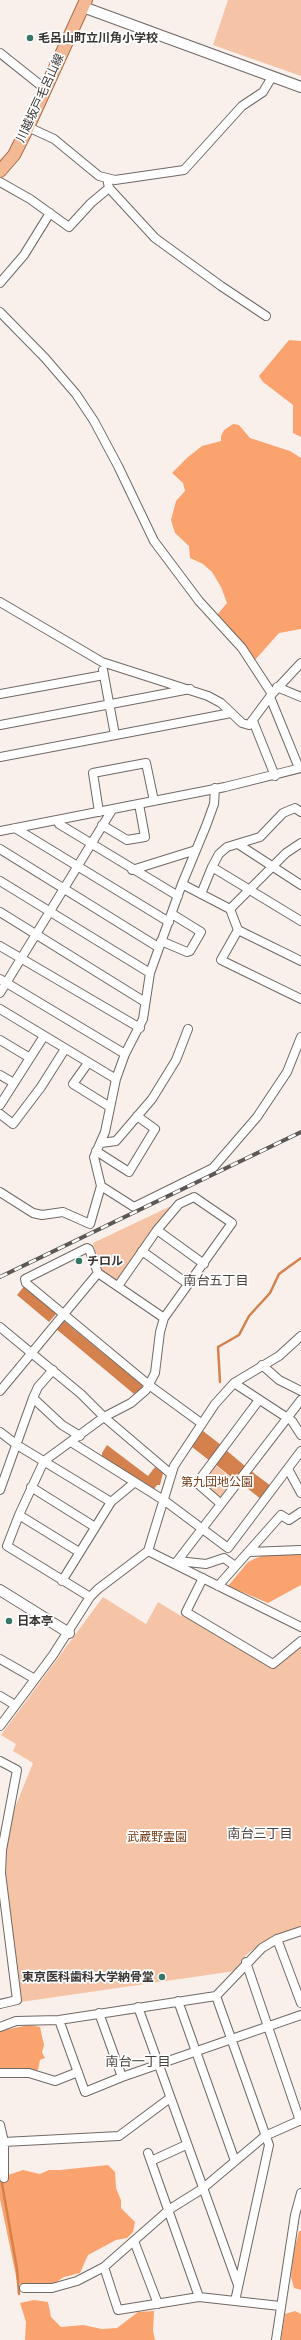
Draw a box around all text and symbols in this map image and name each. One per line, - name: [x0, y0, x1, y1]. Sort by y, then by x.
- place label: 毛呂山町立川角小学校: [38, 31, 158, 45]
- marker: 毛呂山町立川角小学校: [25, 33, 35, 43]
- street label: 川越坂戸毛呂山線: [13, 51, 67, 145]
- place label: チロル: [87, 1254, 123, 1268]
- marker: チロル: [74, 1256, 84, 1266]
- district label: 南台五丁目: [184, 1273, 248, 1289]
- park label: 第九団地公園: [181, 1475, 253, 1489]
- place label: 日本亭: [17, 1614, 53, 1628]
- marker: 日本亭: [4, 1616, 14, 1626]
- district label: 南台三丁目: [228, 1826, 292, 1842]
- park label: 武蔵野霊園: [127, 1830, 187, 1844]
- place label: 東京医科歯科大学納骨堂: [22, 1970, 154, 1984]
- marker: 東京医科歯科大学納骨堂: [157, 1972, 167, 1982]
- district label: 南台一丁目: [106, 2054, 170, 2070]

